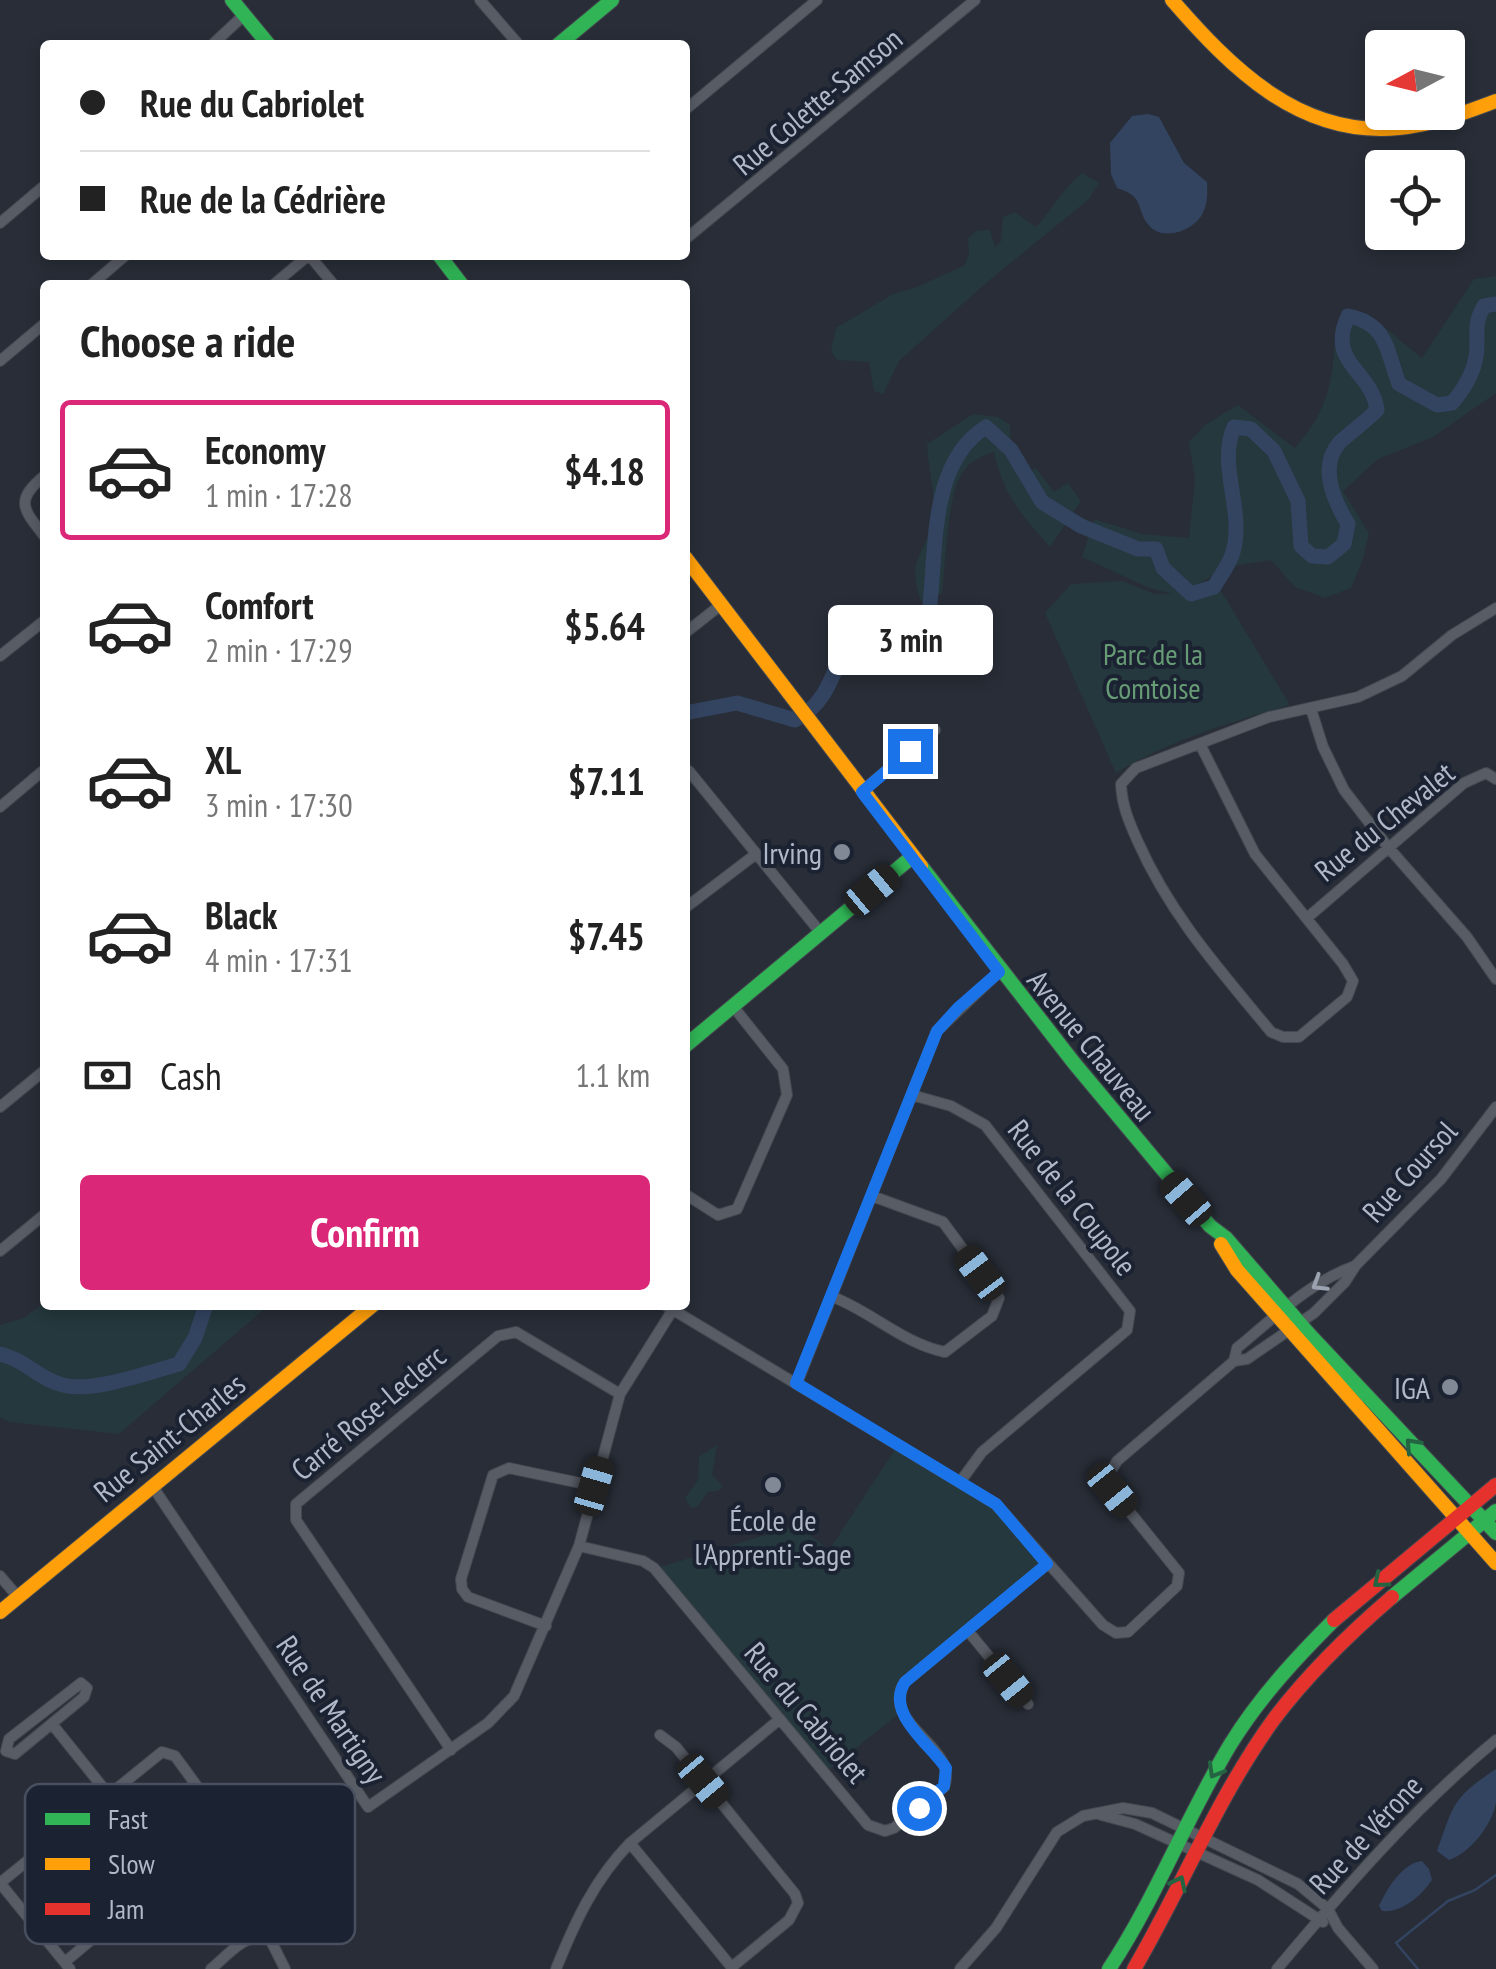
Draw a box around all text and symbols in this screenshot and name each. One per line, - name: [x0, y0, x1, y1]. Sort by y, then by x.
- street label: Rue Colette-Samson: [724, 19, 910, 183]
- north arrow: [1365, 30, 1465, 130]
- map controls: [1365, 30, 1465, 250]
- text: Rue du Cabriolet: [140, 78, 364, 127]
- button: locate: [1365, 150, 1465, 250]
- text: Rue de la Cédrière: [140, 174, 386, 223]
- text: Choose a ride: [80, 311, 295, 369]
- icon: car: [85, 425, 175, 515]
- text: Economy: [205, 425, 325, 474]
- text: $4.18: [564, 446, 645, 495]
- text: 1 min · 17:28: [205, 474, 353, 516]
- icon: car: [85, 580, 175, 670]
- text: Comfort: [205, 580, 314, 629]
- text: $5.64: [564, 601, 645, 650]
- callout: 3 min: [828, 606, 992, 676]
- text: 3 min: [878, 619, 943, 661]
- text: 2 min · 17:29: [205, 629, 353, 671]
- park label: Parc de la Comtoise: [1103, 634, 1203, 707]
- route end: [888, 729, 933, 774]
- icon: car: [85, 735, 175, 825]
- text: XL: [205, 735, 241, 784]
- street label: Rue du Chevalet: [1306, 752, 1462, 889]
- text: $7.11: [568, 756, 645, 805]
- text: 3 min · 17:30: [205, 784, 353, 826]
- place label: Irving: [763, 833, 822, 872]
- marker: Irving: [831, 841, 853, 863]
- car: [839, 859, 905, 921]
- icon: car: [85, 890, 175, 980]
- text: Black: [205, 890, 278, 939]
- text: $7.45: [568, 911, 645, 960]
- text: 4 min · 17:31: [205, 939, 353, 981]
- street label: Avenue Chauveau: [1019, 962, 1165, 1128]
- icon: cash: [80, 1048, 135, 1103]
- text: Cash: [160, 1051, 222, 1100]
- text: 1.1 km: [575, 1054, 650, 1096]
- street label: Rue de la Coupole: [1000, 1111, 1146, 1283]
- street label: Rue Coursol: [1353, 1112, 1465, 1230]
- car: [1155, 1167, 1217, 1231]
- button: Confirm: [80, 1175, 650, 1290]
- car: [950, 1240, 1010, 1306]
- one-way arrow: [1311, 1271, 1329, 1290]
- street label: Carré Rose-Leclerc: [283, 1336, 454, 1488]
- street label: Rue Saint-Charles: [85, 1364, 253, 1510]
- place label: IGA: [1394, 1368, 1431, 1407]
- marker: IGA: [1439, 1376, 1461, 1398]
- one-way arrow: [1406, 1438, 1424, 1457]
- car: [571, 1453, 617, 1519]
- car: [1081, 1457, 1143, 1523]
- marker: École de l'Apprenti-Sage: [762, 1474, 784, 1496]
- place label: École de l'Apprenti-Sage: [694, 1500, 852, 1573]
- one-way arrow: [1373, 1569, 1391, 1587]
- street label: Rue de Martigny: [268, 1628, 396, 1791]
- street label: Rue du Cabriolet: [737, 1633, 878, 1791]
- car: [977, 1647, 1039, 1713]
- car: [672, 1748, 734, 1814]
- one-way arrow: [1208, 1760, 1228, 1778]
- street label: Rue de Vérone: [1300, 1766, 1430, 1902]
- legend: [25, 1784, 355, 1944]
- route start: [897, 1786, 942, 1831]
- text: Fast: [108, 1800, 148, 1837]
- text: Slow: [108, 1845, 155, 1882]
- one-way arrow: [1167, 1875, 1186, 1893]
- text: Jam: [107, 1890, 144, 1927]

